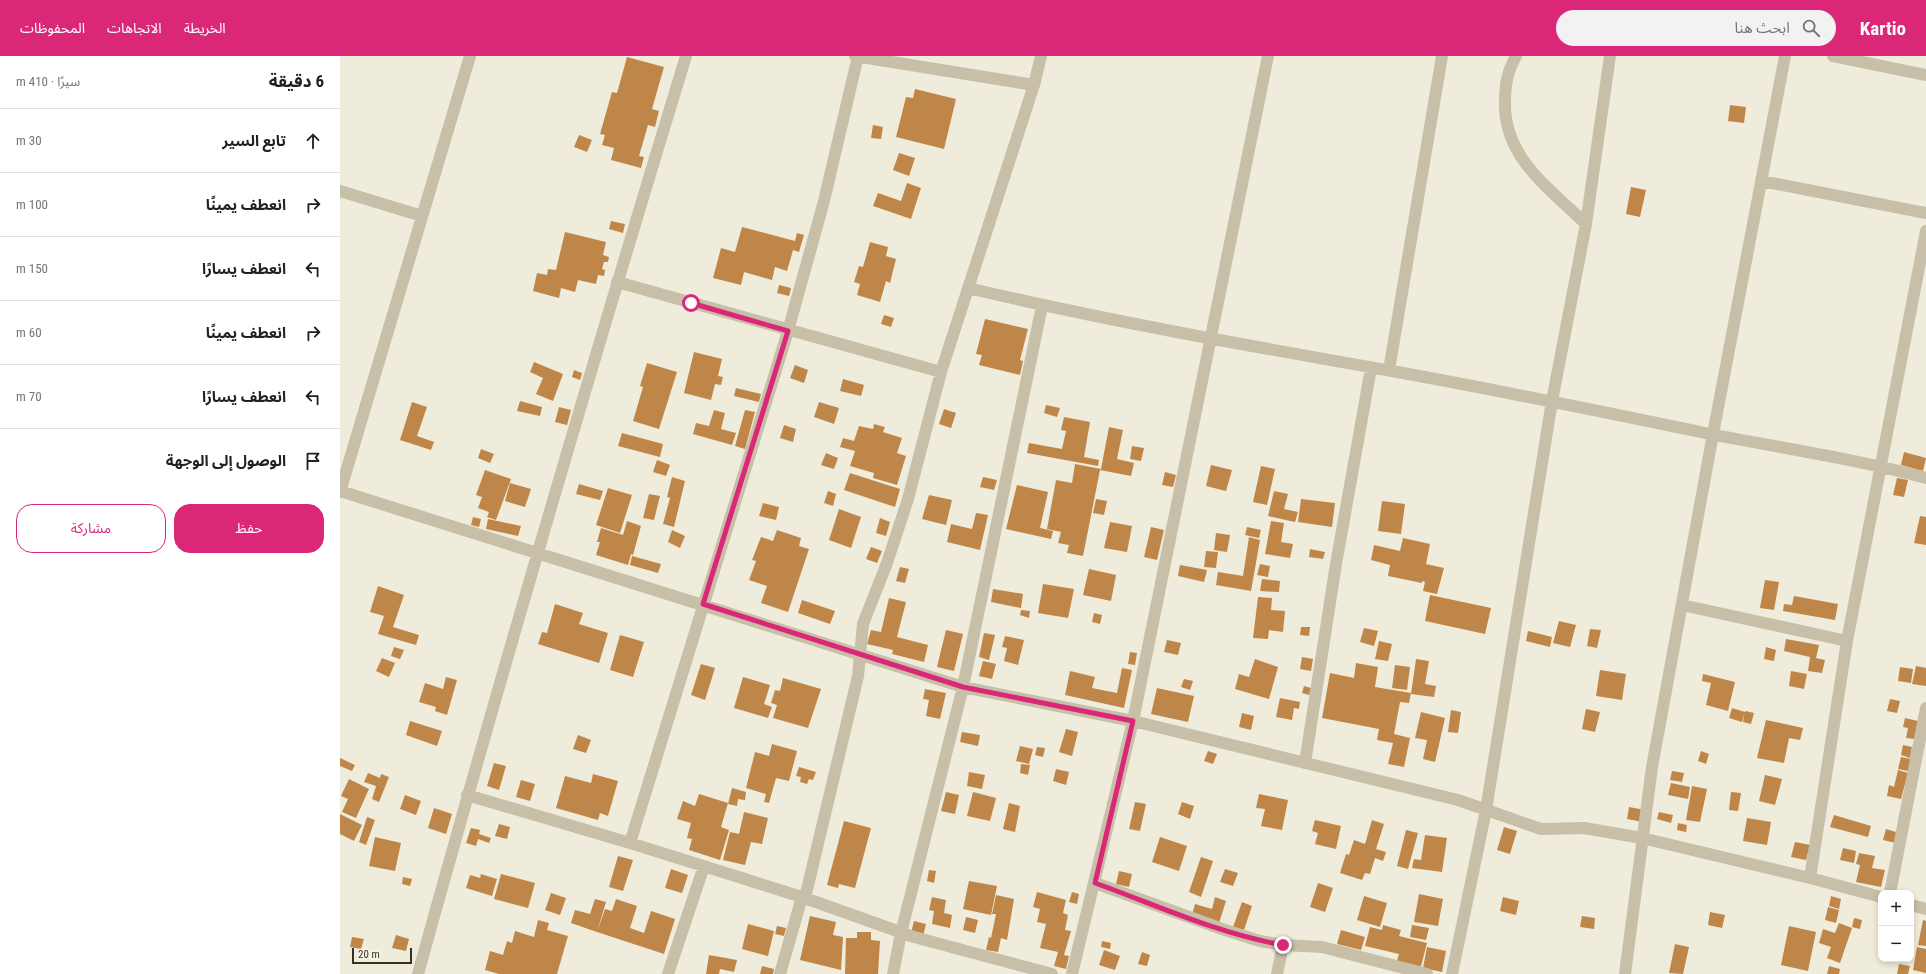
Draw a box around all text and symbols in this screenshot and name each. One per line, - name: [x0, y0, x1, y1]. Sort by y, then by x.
- search box: [1556, 10, 1836, 46]
- icon: search: [1800, 17, 1822, 39]
- text: Kartio: [1860, 17, 1906, 40]
- text: ابحث هنا: [1735, 19, 1790, 37]
- text: المحفوظات: [20, 20, 85, 36]
- text: الاتجاهات: [107, 20, 162, 36]
- text: الخريطة: [184, 20, 226, 36]
- text: 6 دقيقة: [269, 71, 324, 91]
- text: سيرًا · 410 m: [16, 74, 80, 89]
- icon: ahead: [302, 130, 324, 152]
- text: تابع السير: [222, 132, 286, 150]
- text: 30 m: [16, 133, 42, 148]
- icon: right: [302, 194, 324, 216]
- text: انعطف يمينًا: [206, 196, 286, 214]
- text: 100 m: [16, 197, 48, 212]
- icon: left: [302, 258, 324, 280]
- text: انعطف يسارًا: [202, 260, 286, 278]
- text: 150 m: [16, 261, 48, 276]
- route start: [682, 294, 700, 312]
- icon: right: [302, 322, 324, 344]
- text: انعطف يمينًا: [206, 324, 286, 342]
- text: 60 m: [16, 325, 42, 340]
- icon: left: [302, 386, 324, 408]
- text: انعطف يسارًا: [202, 388, 286, 406]
- text: 70 m: [16, 389, 42, 404]
- icon: arrive: [302, 450, 324, 472]
- text: الوصول إلى الوجهة: [166, 452, 286, 470]
- button: مشاركة: [16, 504, 166, 553]
- button: حفظ: [174, 504, 324, 553]
- map controls: [1878, 890, 1914, 962]
- button: +: [1878, 890, 1914, 926]
- button: −: [1878, 926, 1914, 962]
- route end: [1274, 936, 1292, 954]
- scale bar: [352, 946, 412, 965]
- text: 20 m: [358, 948, 380, 961]

